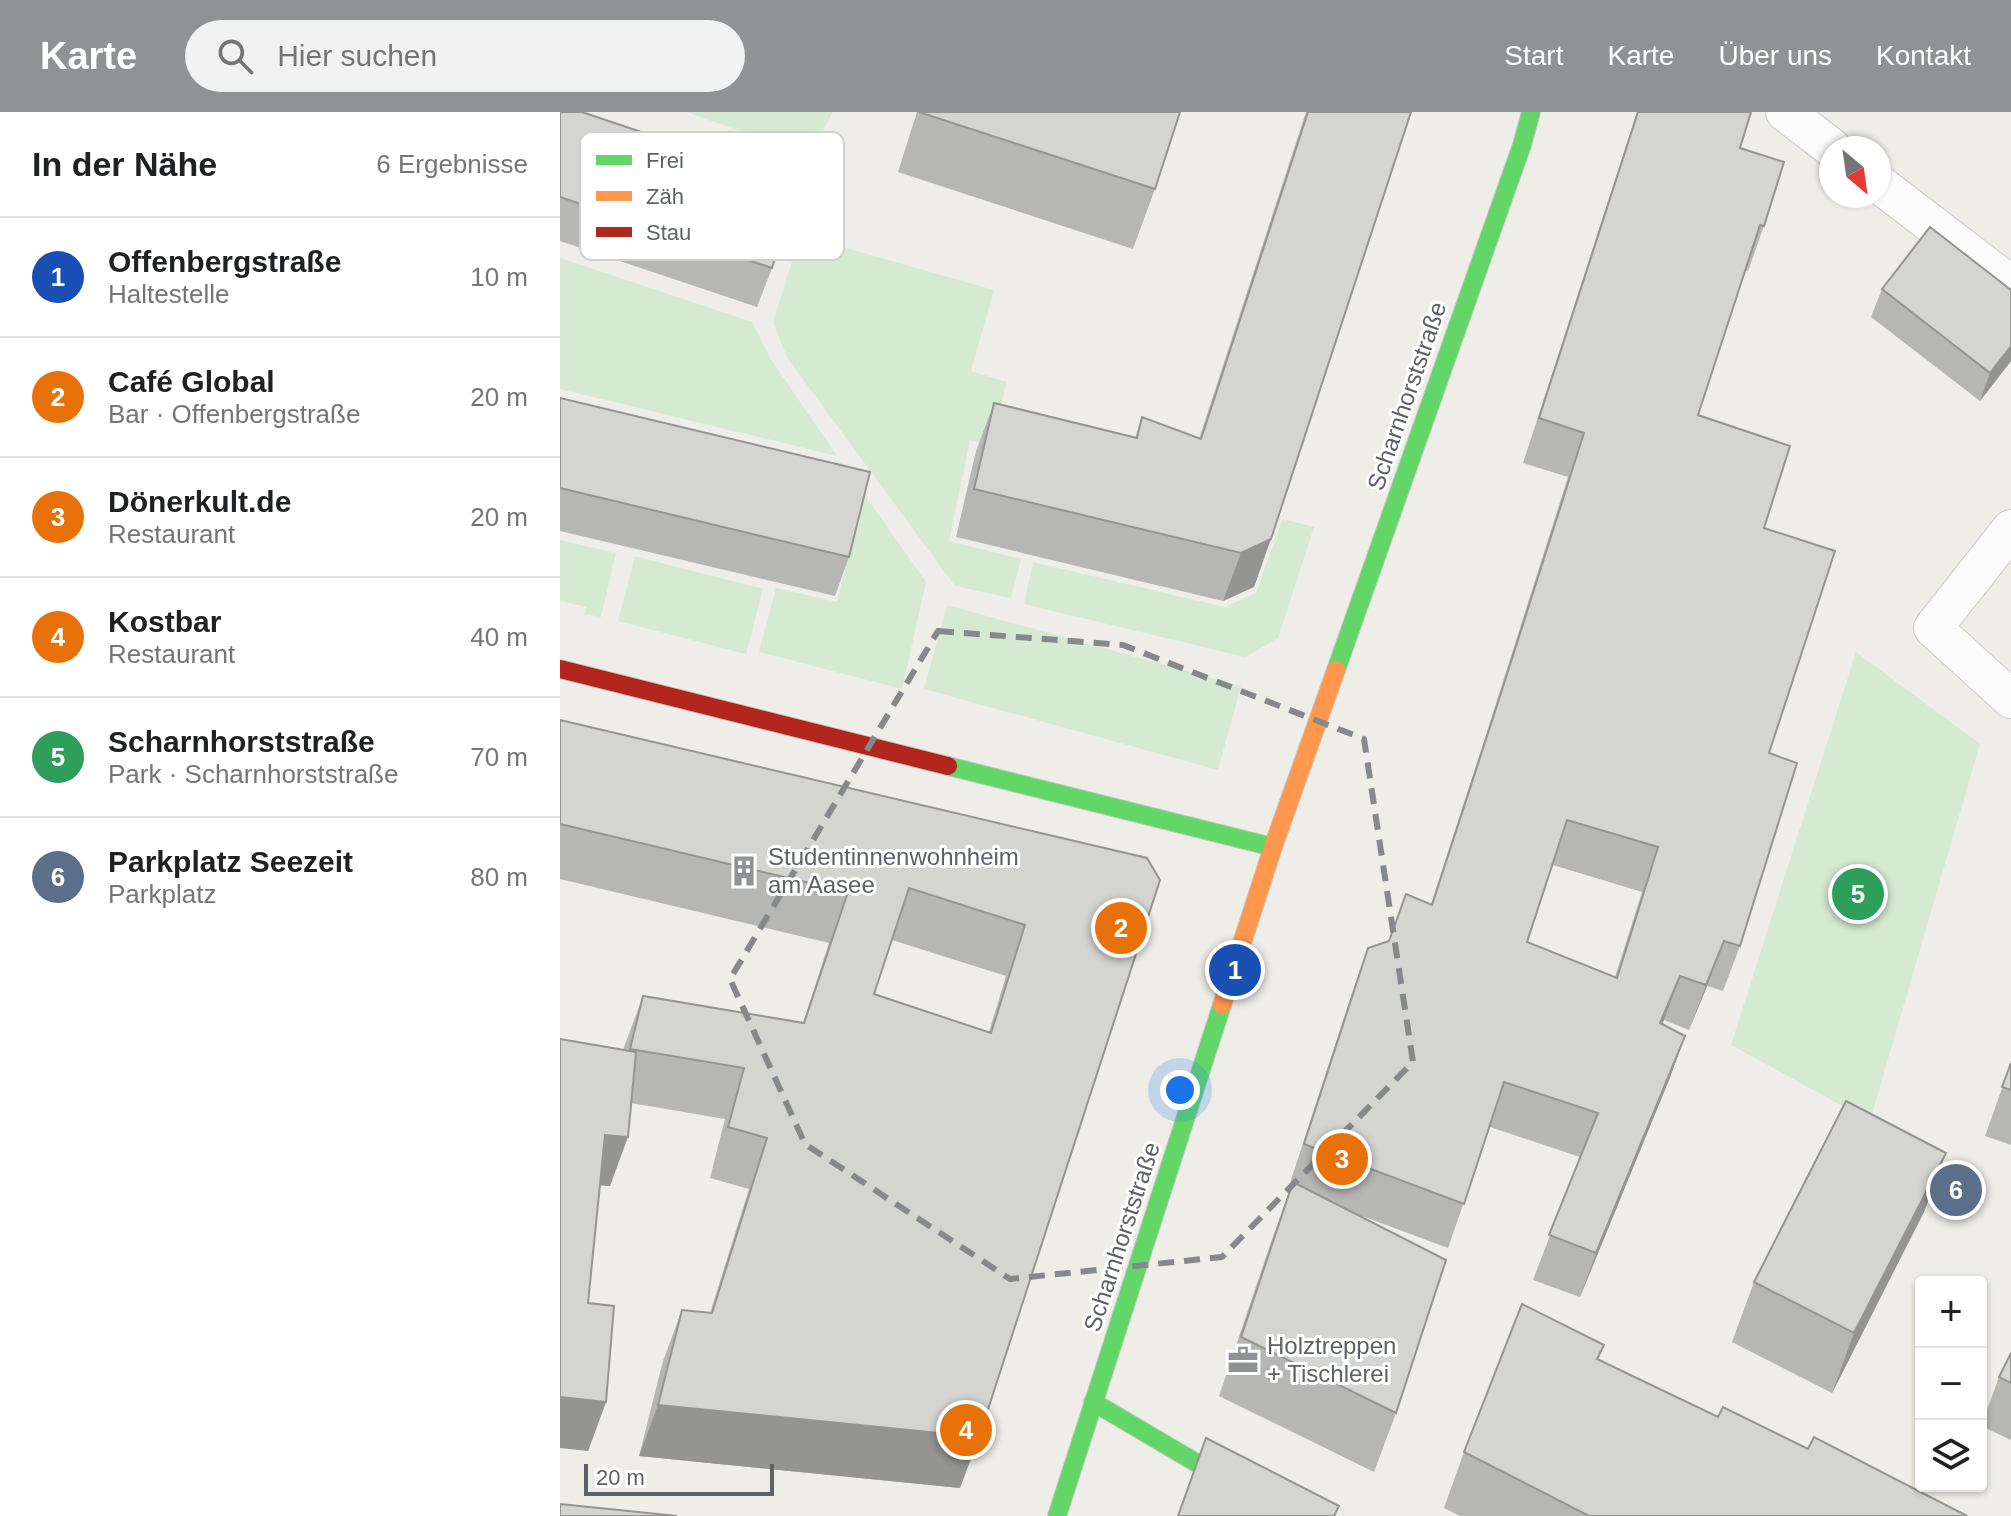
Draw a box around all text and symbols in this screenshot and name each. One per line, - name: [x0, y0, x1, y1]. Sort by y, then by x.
- search box: [185, 20, 745, 92]
- icon: search: [213, 34, 257, 78]
- text: Karte: [40, 35, 137, 77]
- text: Hier suchen: [277, 39, 437, 72]
- text: Start: [1504, 40, 1563, 71]
- text: Karte: [1607, 40, 1674, 71]
- text: Über uns: [1718, 40, 1832, 71]
- text: Kontakt: [1876, 40, 1971, 71]
- legend: [580, 132, 844, 260]
- north arrow: [1819, 136, 1891, 208]
- text: In der Nähe: [32, 145, 217, 183]
- text: Frei: [646, 148, 684, 173]
- text: 6 Ergebnisse: [376, 149, 528, 179]
- text: Zäh: [646, 184, 684, 209]
- text: Stau: [646, 220, 691, 245]
- text: Offenbergstraße: [108, 245, 341, 278]
- text: 1: [51, 262, 65, 292]
- text: 10 m: [470, 262, 528, 292]
- text: Haltestelle: [108, 279, 229, 309]
- street label: Scharnhorststraße: [1362, 298, 1451, 494]
- text: Café Global: [108, 365, 275, 398]
- text: 2: [51, 382, 65, 412]
- text: 20 m: [470, 382, 528, 412]
- text: Bar · Offenbergstraße: [108, 399, 360, 429]
- text: Dönerkult.de: [108, 485, 291, 518]
- text: 3: [51, 502, 65, 532]
- text: 20 m: [470, 502, 528, 532]
- text: Restaurant: [108, 519, 235, 549]
- text: Kostbar: [108, 605, 221, 638]
- text: 4: [51, 622, 65, 652]
- text: 40 m: [470, 622, 528, 652]
- text: Restaurant: [108, 639, 235, 669]
- text: Scharnhorststraße: [108, 725, 375, 758]
- text: 5: [51, 742, 65, 772]
- text: 70 m: [470, 742, 528, 772]
- text: Park · Scharnhorststraße: [108, 759, 398, 789]
- place label: Studentinnenwohnheim am Aasee: [768, 843, 1019, 898]
- text: Parkplatz Seezeit: [108, 845, 353, 878]
- building icon: Studentinnenwohnheim am Aasee: [727, 854, 761, 888]
- text: 6: [51, 862, 65, 892]
- text: 80 m: [470, 862, 528, 892]
- pin: 5: [1832, 864, 1884, 924]
- text: Parkplatz: [108, 879, 216, 909]
- pin: 2: [1095, 898, 1147, 958]
- pin: 1: [1209, 940, 1261, 1000]
- your location: [1160, 1070, 1200, 1110]
- pin: 3: [1316, 1129, 1368, 1189]
- street label: Scharnhorststraße: [1078, 1139, 1165, 1335]
- pin: 6: [1930, 1160, 1982, 1220]
- map controls: [1915, 1276, 1987, 1492]
- button: +: [1915, 1276, 1987, 1348]
- place label: Holztreppen + Tischlerei: [1267, 1332, 1396, 1387]
- office icon: Holztreppen + Tischlerei: [1226, 1343, 1260, 1377]
- button: −: [1915, 1348, 1987, 1420]
- pin: 4: [940, 1400, 992, 1460]
- button: layers: [1915, 1420, 1987, 1492]
- scale bar: [584, 1460, 774, 1496]
- text: 20 m: [596, 1465, 645, 1490]

